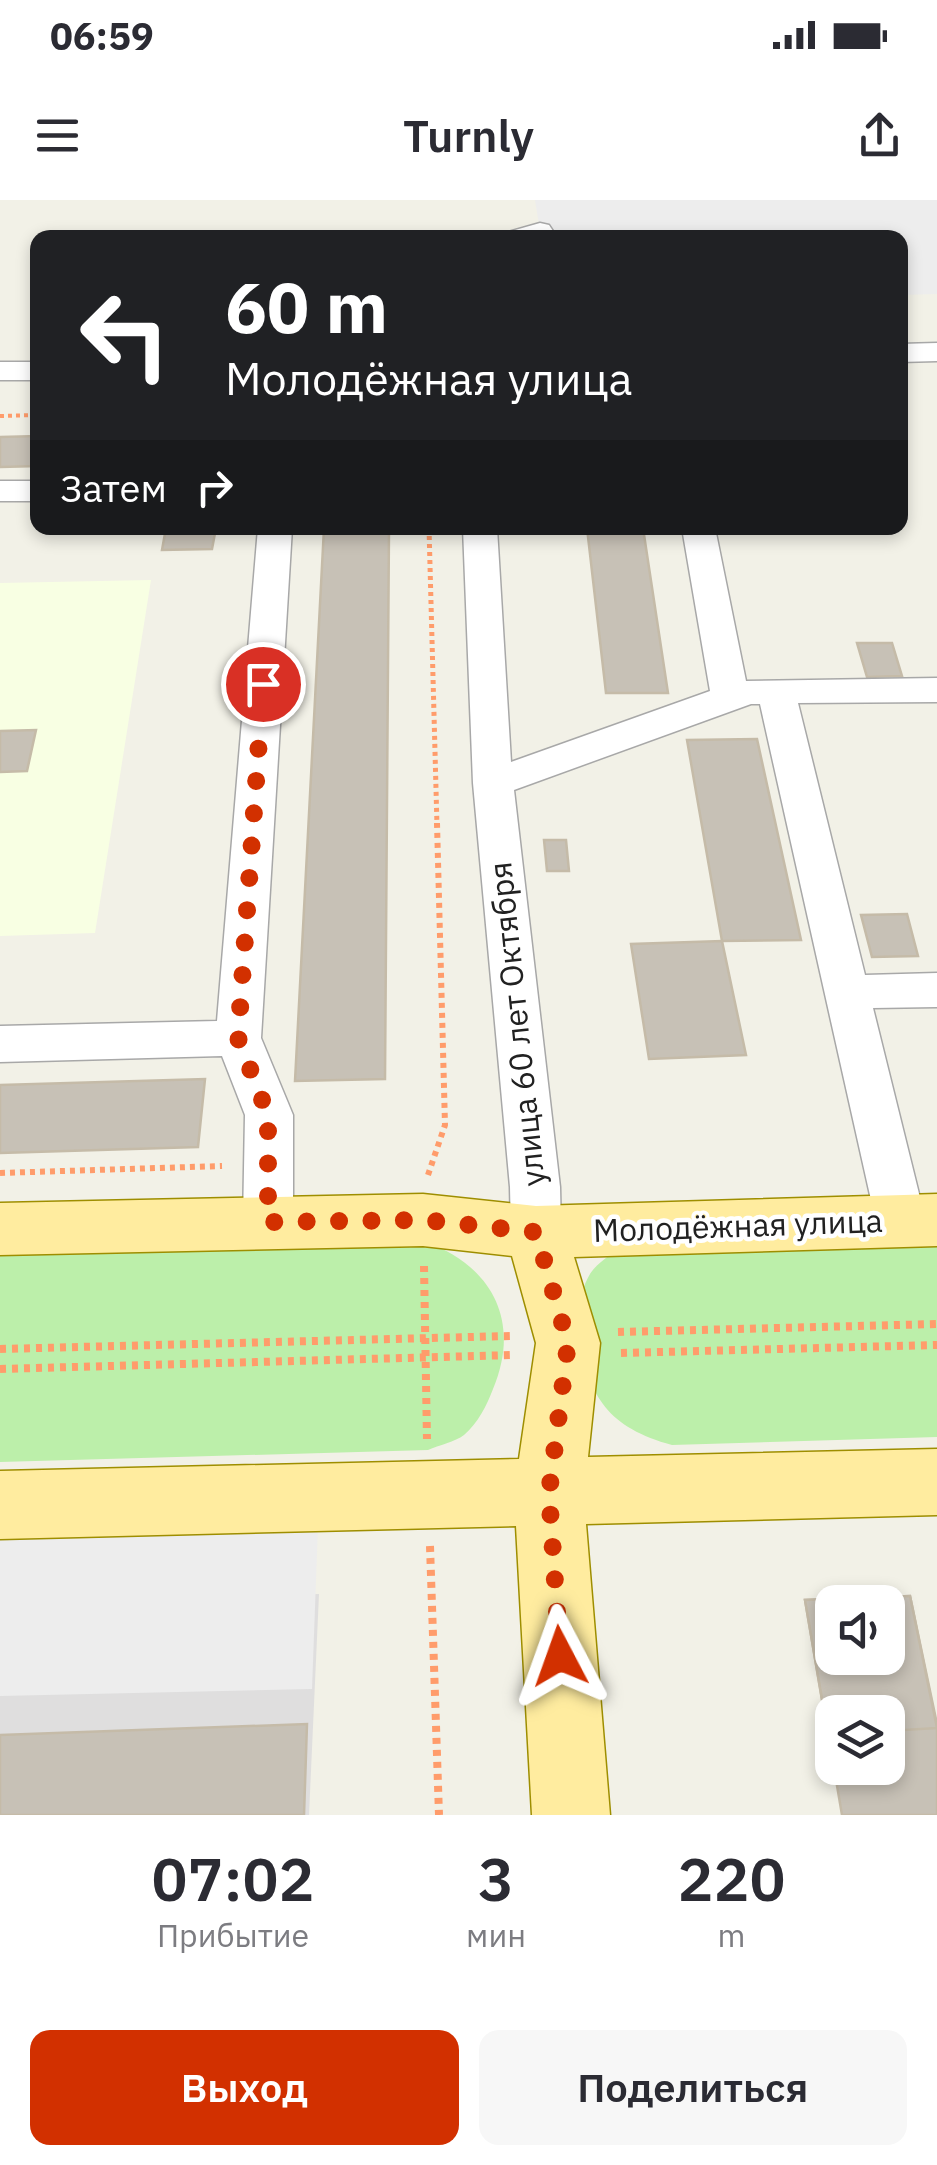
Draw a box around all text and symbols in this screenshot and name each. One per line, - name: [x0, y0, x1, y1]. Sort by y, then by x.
- text: 06:59: [50, 11, 154, 60]
- text: Turnly: [403, 106, 534, 164]
- icon: menu: [30, 108, 85, 163]
- icon: share: [852, 108, 907, 163]
- text: 60 m: [225, 261, 388, 352]
- icon: left: [60, 270, 190, 400]
- text: Молодёжная улица: [225, 349, 632, 407]
- icon: right: [187, 460, 242, 515]
- text: Затем: [60, 463, 167, 512]
- pin: [221, 642, 306, 727]
- icon: arrive: [236, 657, 291, 712]
- street label: улица 60 лет Октября: [478, 860, 554, 1188]
- street label: Молодёжная улица: [592, 1199, 883, 1251]
- map controls: [815, 1585, 905, 1785]
- button: sound: [815, 1585, 905, 1675]
- position arrow: [508, 1604, 612, 1708]
- button: layers: [815, 1695, 905, 1785]
- text: 07:02: [151, 1839, 315, 1918]
- text: 3: [478, 1839, 514, 1918]
- text: 220: [678, 1839, 786, 1918]
- text: Прибытие: [157, 1914, 309, 1956]
- text: мин: [466, 1914, 526, 1956]
- text: m: [718, 1914, 745, 1956]
- button: Выход: [30, 2030, 459, 2145]
- button: Поделиться: [479, 2030, 907, 2145]

